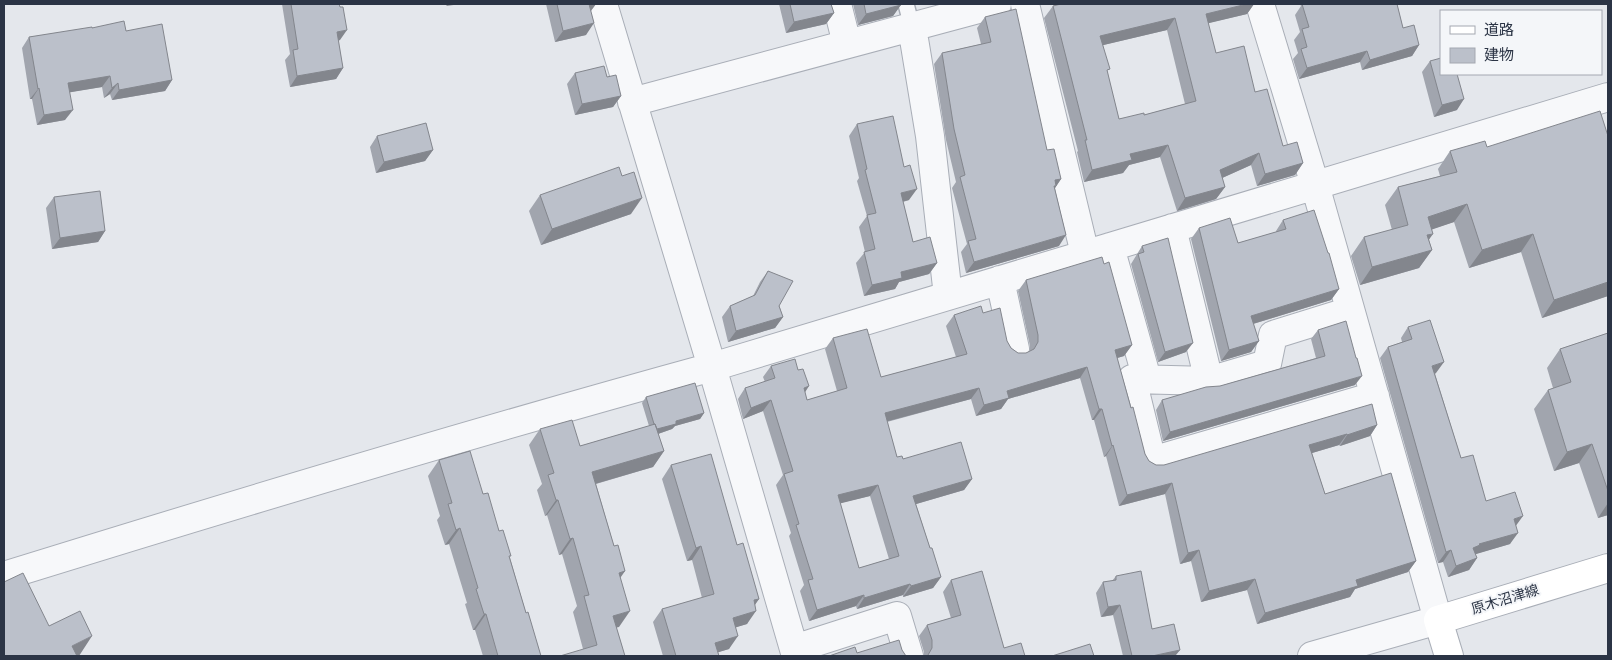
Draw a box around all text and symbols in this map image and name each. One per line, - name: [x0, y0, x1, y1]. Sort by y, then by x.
- legend: [1440, 10, 1602, 75]
- text: 道路: [1484, 21, 1514, 38]
- text: 建物: [1484, 46, 1514, 63]
- street label: 原木沼津線: [1469, 581, 1541, 617]

